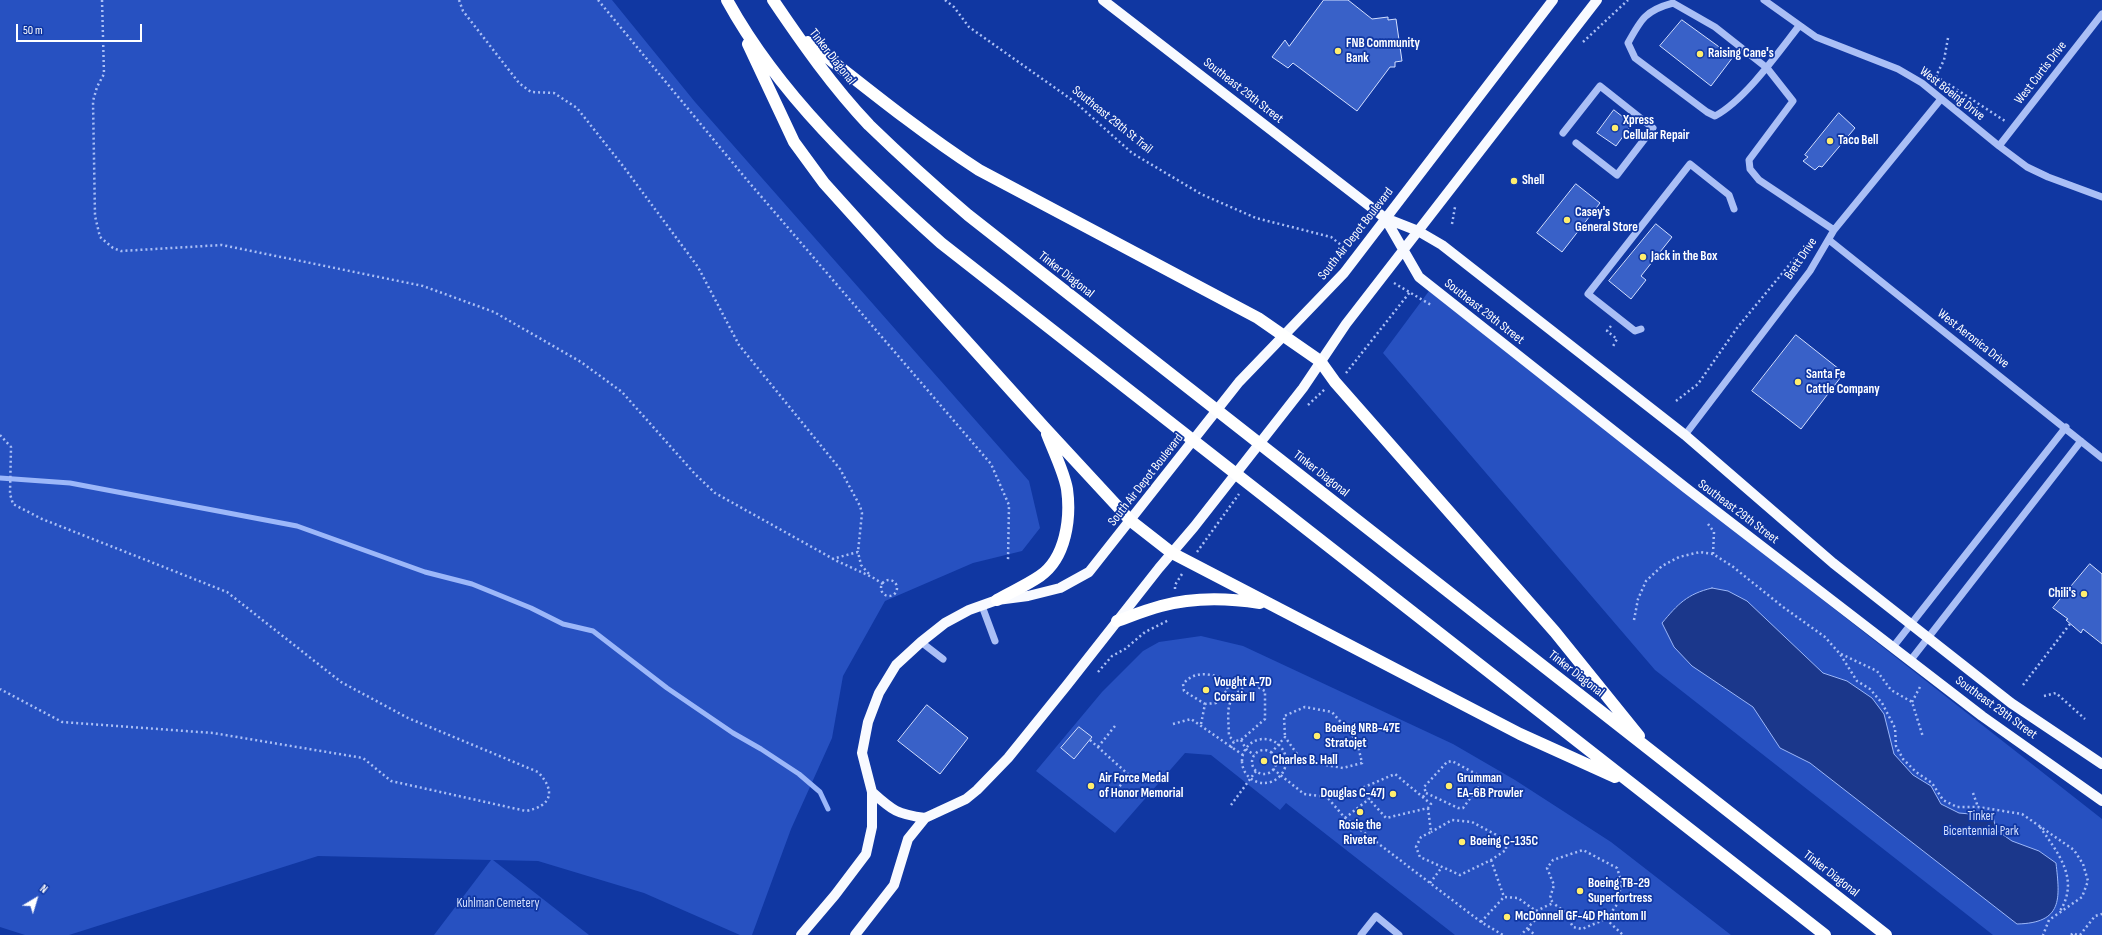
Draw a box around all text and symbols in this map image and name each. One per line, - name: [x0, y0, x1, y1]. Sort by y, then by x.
- scale bar: [18, 16, 144, 42]
- text: 50 m: [23, 23, 43, 38]
- street label: Tinker Diagonal: [805, 26, 859, 88]
- place label: FNB Community Bank: [1346, 36, 1420, 67]
- street label: West Curtis Drive: [2012, 38, 2070, 108]
- marker: FNB Community Bank: [1333, 46, 1343, 56]
- place label: Raising Cane's: [1708, 46, 1774, 62]
- marker: Raising Cane's: [1695, 49, 1705, 59]
- street label: Southeast 29th Street: [1200, 55, 1286, 127]
- street label: West Boeing Drive: [1916, 64, 1988, 124]
- street label: Southeast 29th St Trail: [1069, 83, 1155, 157]
- place label: Xpress Cellular Repair: [1623, 113, 1689, 144]
- marker: Xpress Cellular Repair: [1610, 123, 1620, 133]
- place label: Taco Bell: [1838, 133, 1878, 149]
- marker: Taco Bell: [1825, 136, 1835, 146]
- place label: Shell: [1522, 173, 1544, 189]
- marker: Shell: [1509, 176, 1519, 186]
- street label: South Air Depot Boulevard: [1315, 185, 1397, 283]
- place label: Casey's General Store: [1575, 205, 1638, 236]
- marker: Casey's General Store: [1562, 215, 1572, 225]
- street label: Brett Drive: [1781, 235, 1821, 283]
- street label: Tinker Diagonal: [1035, 248, 1097, 302]
- place label: Jack in the Box: [1651, 249, 1717, 265]
- marker: Jack in the Box: [1638, 252, 1648, 262]
- street label: Southeast 29th Street: [1441, 276, 1527, 348]
- street label: West Aeronica Drive: [1934, 306, 2012, 372]
- place label: Santa Fe Cattle Company: [1806, 367, 1880, 398]
- marker: Santa Fe Cattle Company: [1793, 377, 1803, 387]
- street label: South Air Depot Boulevard: [1105, 431, 1187, 529]
- street label: Tinker Diagonal: [1290, 447, 1352, 501]
- street label: Southeast 29th Street: [1695, 477, 1781, 547]
- place label: Chili's: [2048, 586, 2076, 602]
- marker: Chili's: [2079, 589, 2089, 599]
- street label: Tinker Diagonal: [1545, 647, 1607, 701]
- street label: Southeast 29th Street: [1952, 673, 2040, 743]
- place label: Vought A-7D Corsair II: [1214, 675, 1272, 706]
- marker: Vought A-7D Corsair II: [1201, 685, 1211, 695]
- place label: Boeing NRB-47E Stratojet: [1325, 721, 1400, 752]
- marker: Boeing NRB-47E Stratojet: [1312, 731, 1322, 741]
- place label: Charles B. Hall: [1272, 753, 1338, 769]
- marker: Charles B. Hall: [1259, 756, 1269, 766]
- place label: Air Force Medal of Honor Memorial: [1099, 771, 1183, 802]
- place label: Grumman EA-6B Prowler: [1457, 771, 1523, 802]
- marker: Air Force Medal of Honor Memorial: [1086, 781, 1096, 791]
- marker: Grumman EA-6B Prowler: [1444, 781, 1454, 791]
- place label: Douglas C-47J: [1320, 786, 1385, 802]
- marker: Douglas C-47J: [1388, 789, 1398, 799]
- marker: Rosie the Riveter: [1355, 807, 1365, 817]
- park label: Tinker Bicentennial Park: [1943, 809, 2019, 840]
- place label: Rosie the Riveter: [1339, 818, 1381, 849]
- place label: Boeing C-135C: [1470, 834, 1538, 850]
- marker: Boeing C-135C: [1457, 837, 1467, 847]
- street label: Tinker Diagonal: [1800, 847, 1862, 901]
- place label: Boeing TB-29 Superfortress: [1588, 876, 1652, 907]
- north arrow: [16, 879, 56, 919]
- text: N: [37, 882, 50, 896]
- marker: Boeing TB-29 Superfortress: [1575, 886, 1585, 896]
- park label: Kuhlman Cemetery: [456, 896, 540, 912]
- place label: McDonnell GF-4D Phantom II: [1515, 909, 1647, 925]
- marker: McDonnell GF-4D Phantom II: [1502, 912, 1512, 922]

